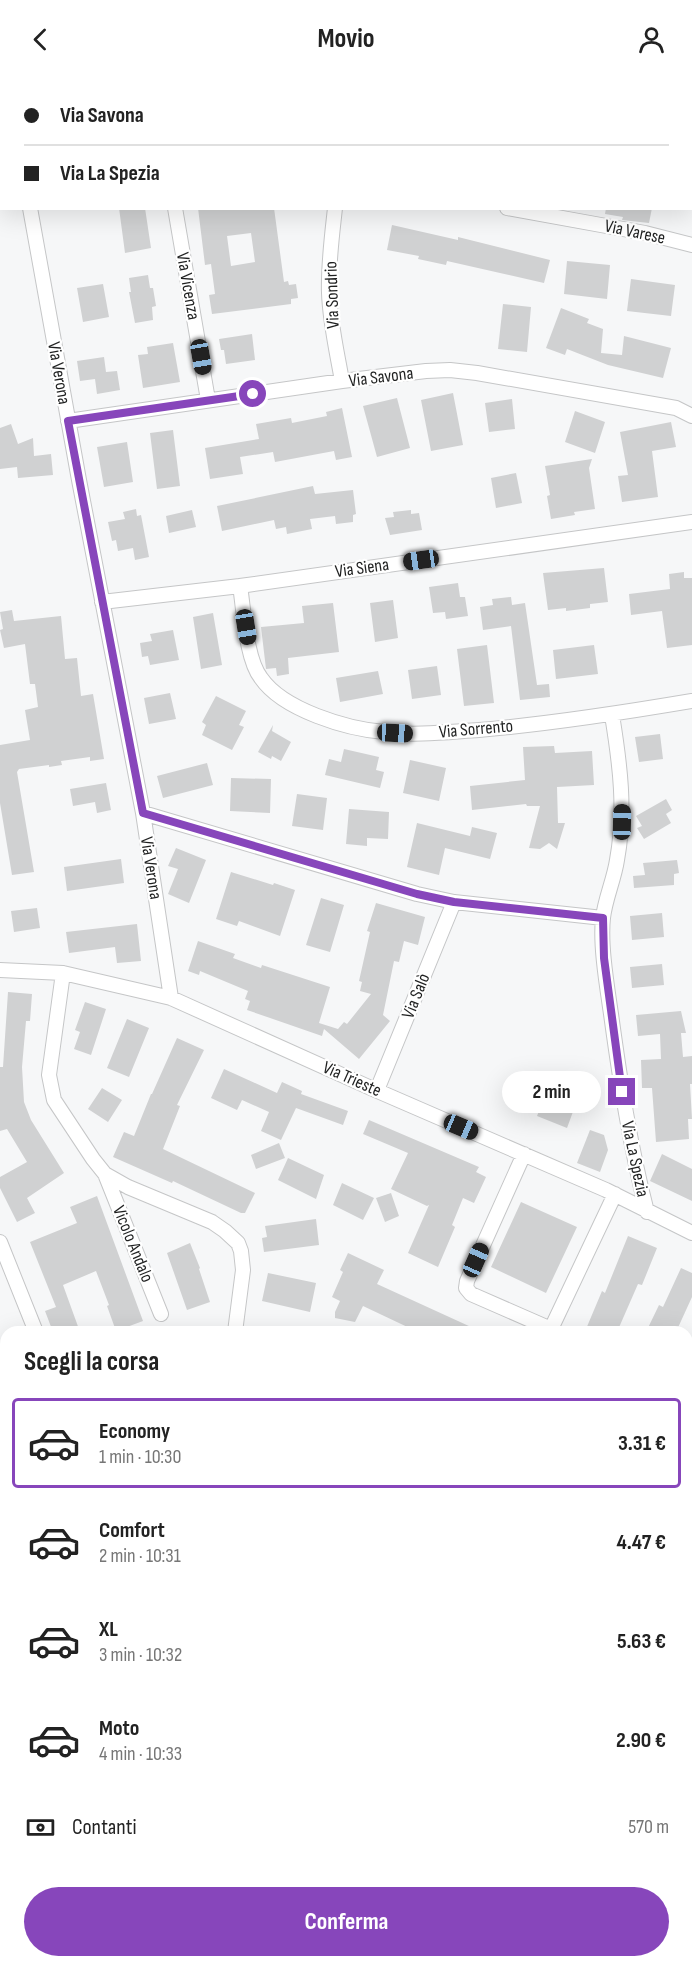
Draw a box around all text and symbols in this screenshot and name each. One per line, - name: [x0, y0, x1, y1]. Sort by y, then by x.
- icon: back: [24, 23, 57, 56]
- text: Movio: [317, 23, 375, 55]
- icon: person: [635, 23, 668, 56]
- text: Via Savona: [60, 102, 144, 129]
- text: Via La Spezia: [60, 160, 160, 187]
- street label: Via Varese: [603, 215, 667, 249]
- street label: Via Vicenza: [172, 251, 204, 321]
- street label: Via Sondrio: [320, 261, 344, 329]
- car: [189, 338, 213, 376]
- street label: Via Verona: [43, 340, 75, 406]
- street label: Via Savona: [348, 363, 414, 391]
- route start: [239, 380, 266, 407]
- car: [402, 549, 440, 571]
- street label: Via Siena: [334, 554, 390, 582]
- car: [234, 608, 258, 646]
- street label: Via Sorrento: [438, 715, 514, 743]
- car: [377, 723, 413, 743]
- car: [613, 804, 631, 840]
- street label: Via Verona: [136, 835, 166, 901]
- street label: Via Salò: [398, 970, 434, 1022]
- street label: Via Trieste: [319, 1057, 385, 1101]
- callout: 2 min: [502, 1071, 601, 1113]
- route end: [608, 1078, 635, 1105]
- text: 2 min: [532, 1080, 571, 1104]
- car: [441, 1112, 481, 1142]
- street label: Via La Spezia: [617, 1119, 653, 1199]
- street label: Vicolo Andalo: [108, 1203, 158, 1285]
- car: [460, 1240, 492, 1280]
- text: Scegli la corsa: [24, 1346, 159, 1378]
- icon: car: [27, 1416, 81, 1470]
- text: Economy: [99, 1418, 170, 1445]
- text: 3.31 €: [618, 1430, 666, 1457]
- text: 1 min · 10:30: [99, 1445, 181, 1469]
- icon: car: [27, 1515, 81, 1569]
- text: Comfort: [99, 1517, 165, 1544]
- text: 4.47 €: [616, 1529, 666, 1556]
- text: 2 min · 10:31: [99, 1544, 181, 1568]
- icon: car: [27, 1614, 81, 1668]
- text: XL: [99, 1616, 118, 1643]
- text: 5.63 €: [617, 1628, 666, 1655]
- text: 3 min · 10:32: [99, 1643, 182, 1667]
- icon: car: [27, 1713, 81, 1767]
- text: Moto: [99, 1715, 139, 1742]
- text: 2.90 €: [616, 1727, 666, 1754]
- text: 4 min · 10:33: [99, 1742, 182, 1766]
- icon: cash: [24, 1811, 57, 1844]
- text: Contanti: [72, 1814, 137, 1841]
- text: 570 m: [628, 1815, 669, 1839]
- button: Conferma: [24, 1887, 669, 1956]

